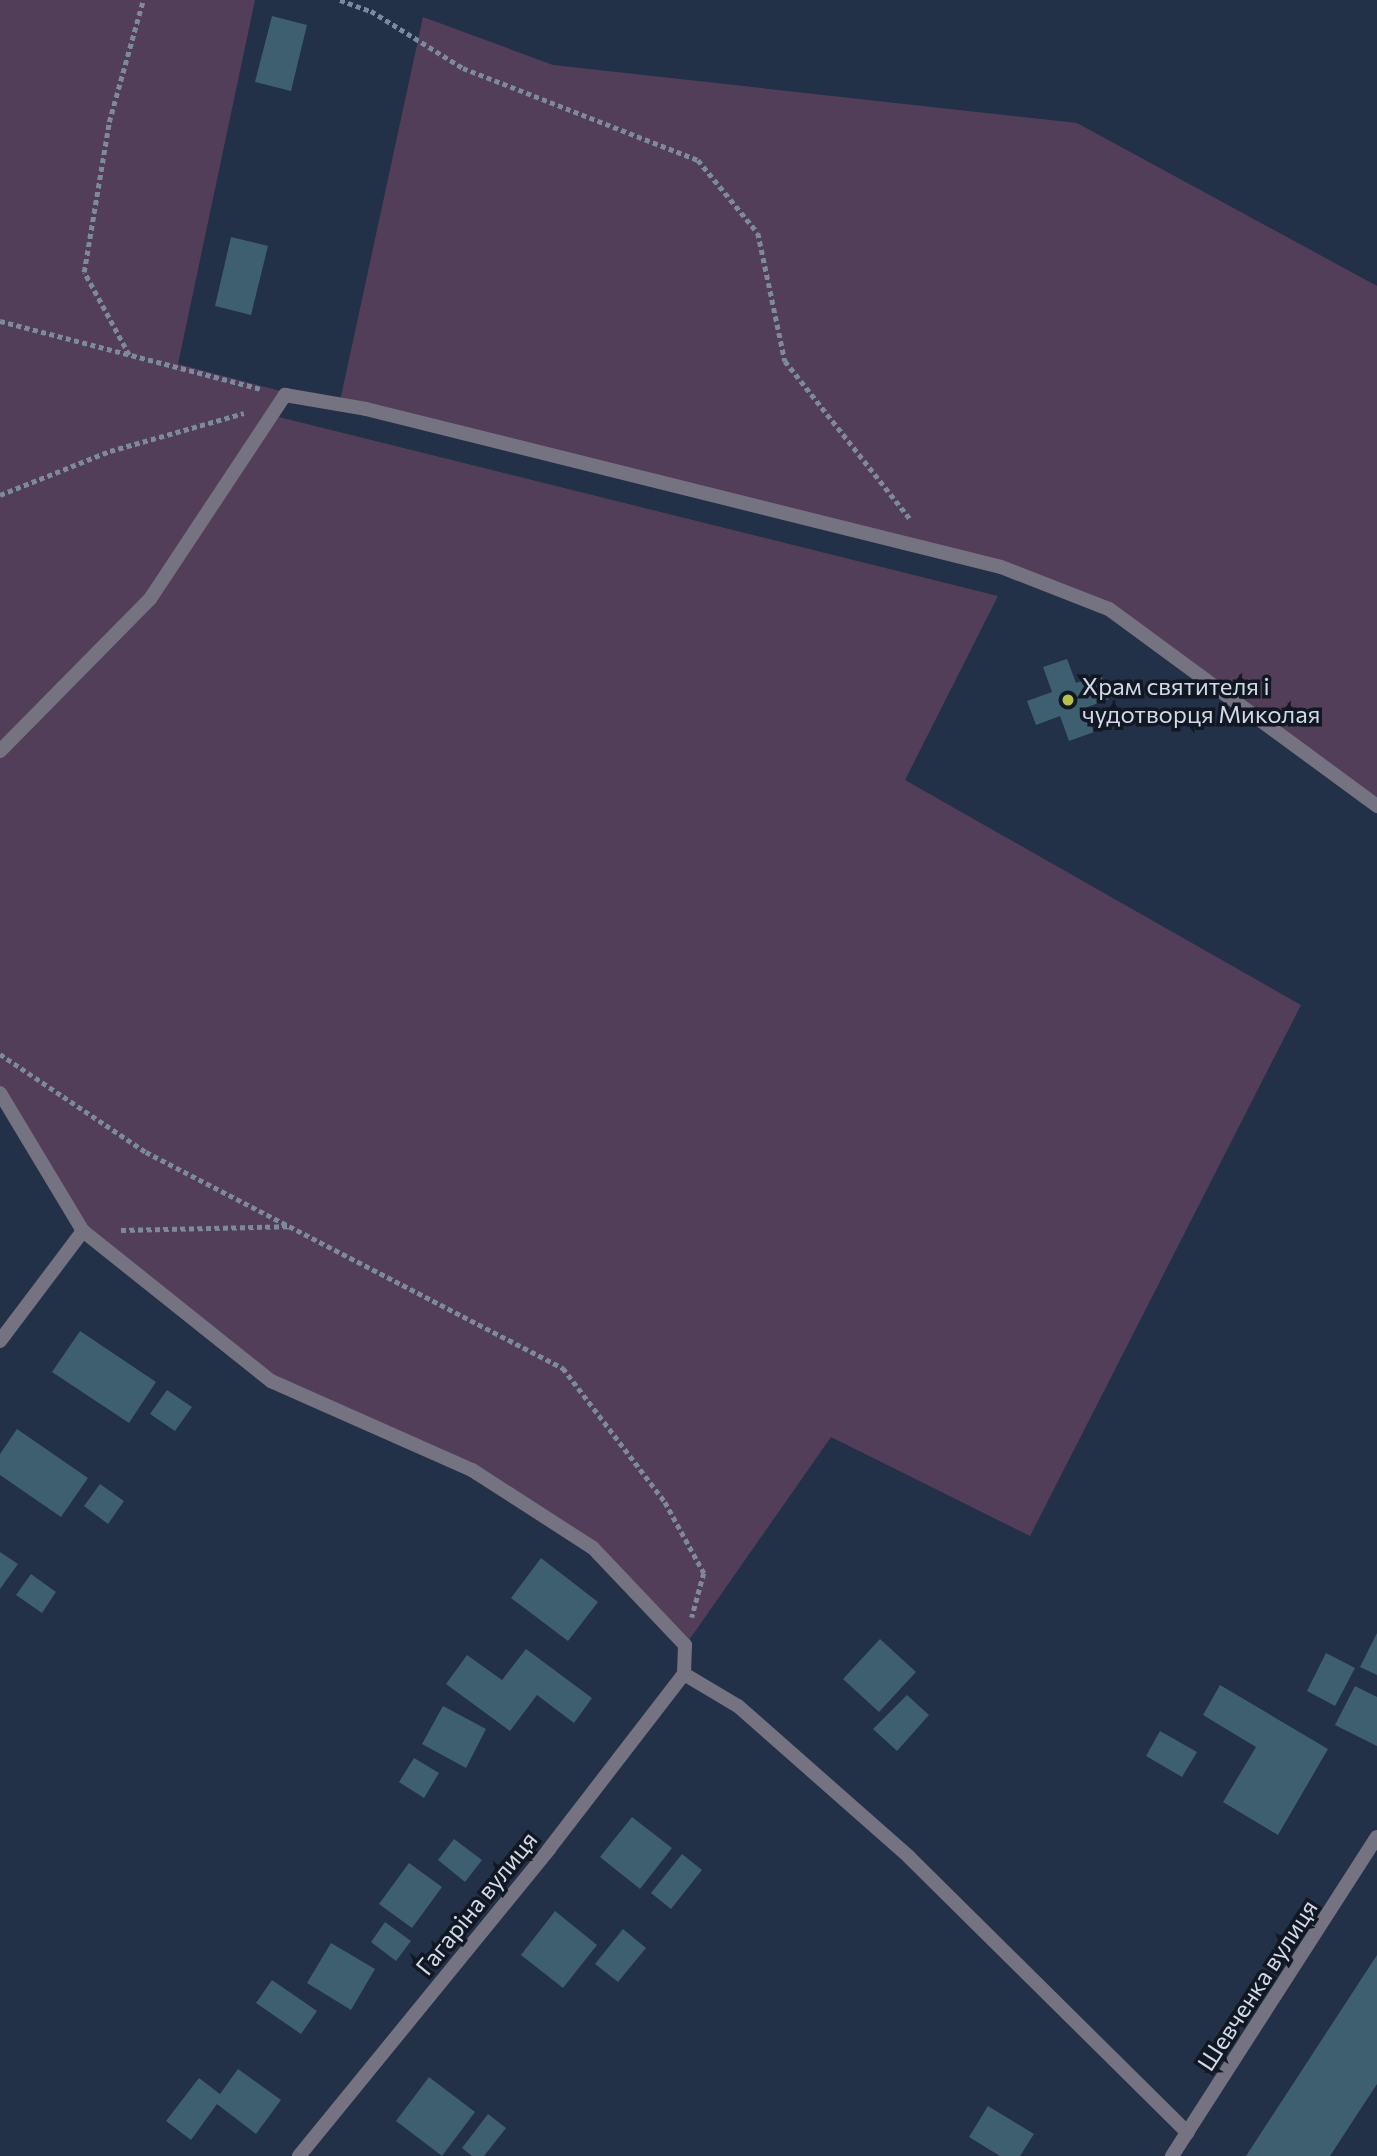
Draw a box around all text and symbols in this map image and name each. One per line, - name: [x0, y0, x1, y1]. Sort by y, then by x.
- place label: Храм святителя і чудотворця Миколая: [1082, 672, 1320, 728]
- marker: Храм святителя і чудотворця Миколая: [1060, 692, 1076, 708]
- street label: Гагаріна вулиця: [409, 1825, 543, 1981]
- street label: Шевченка вулиця: [1191, 1894, 1323, 2076]

